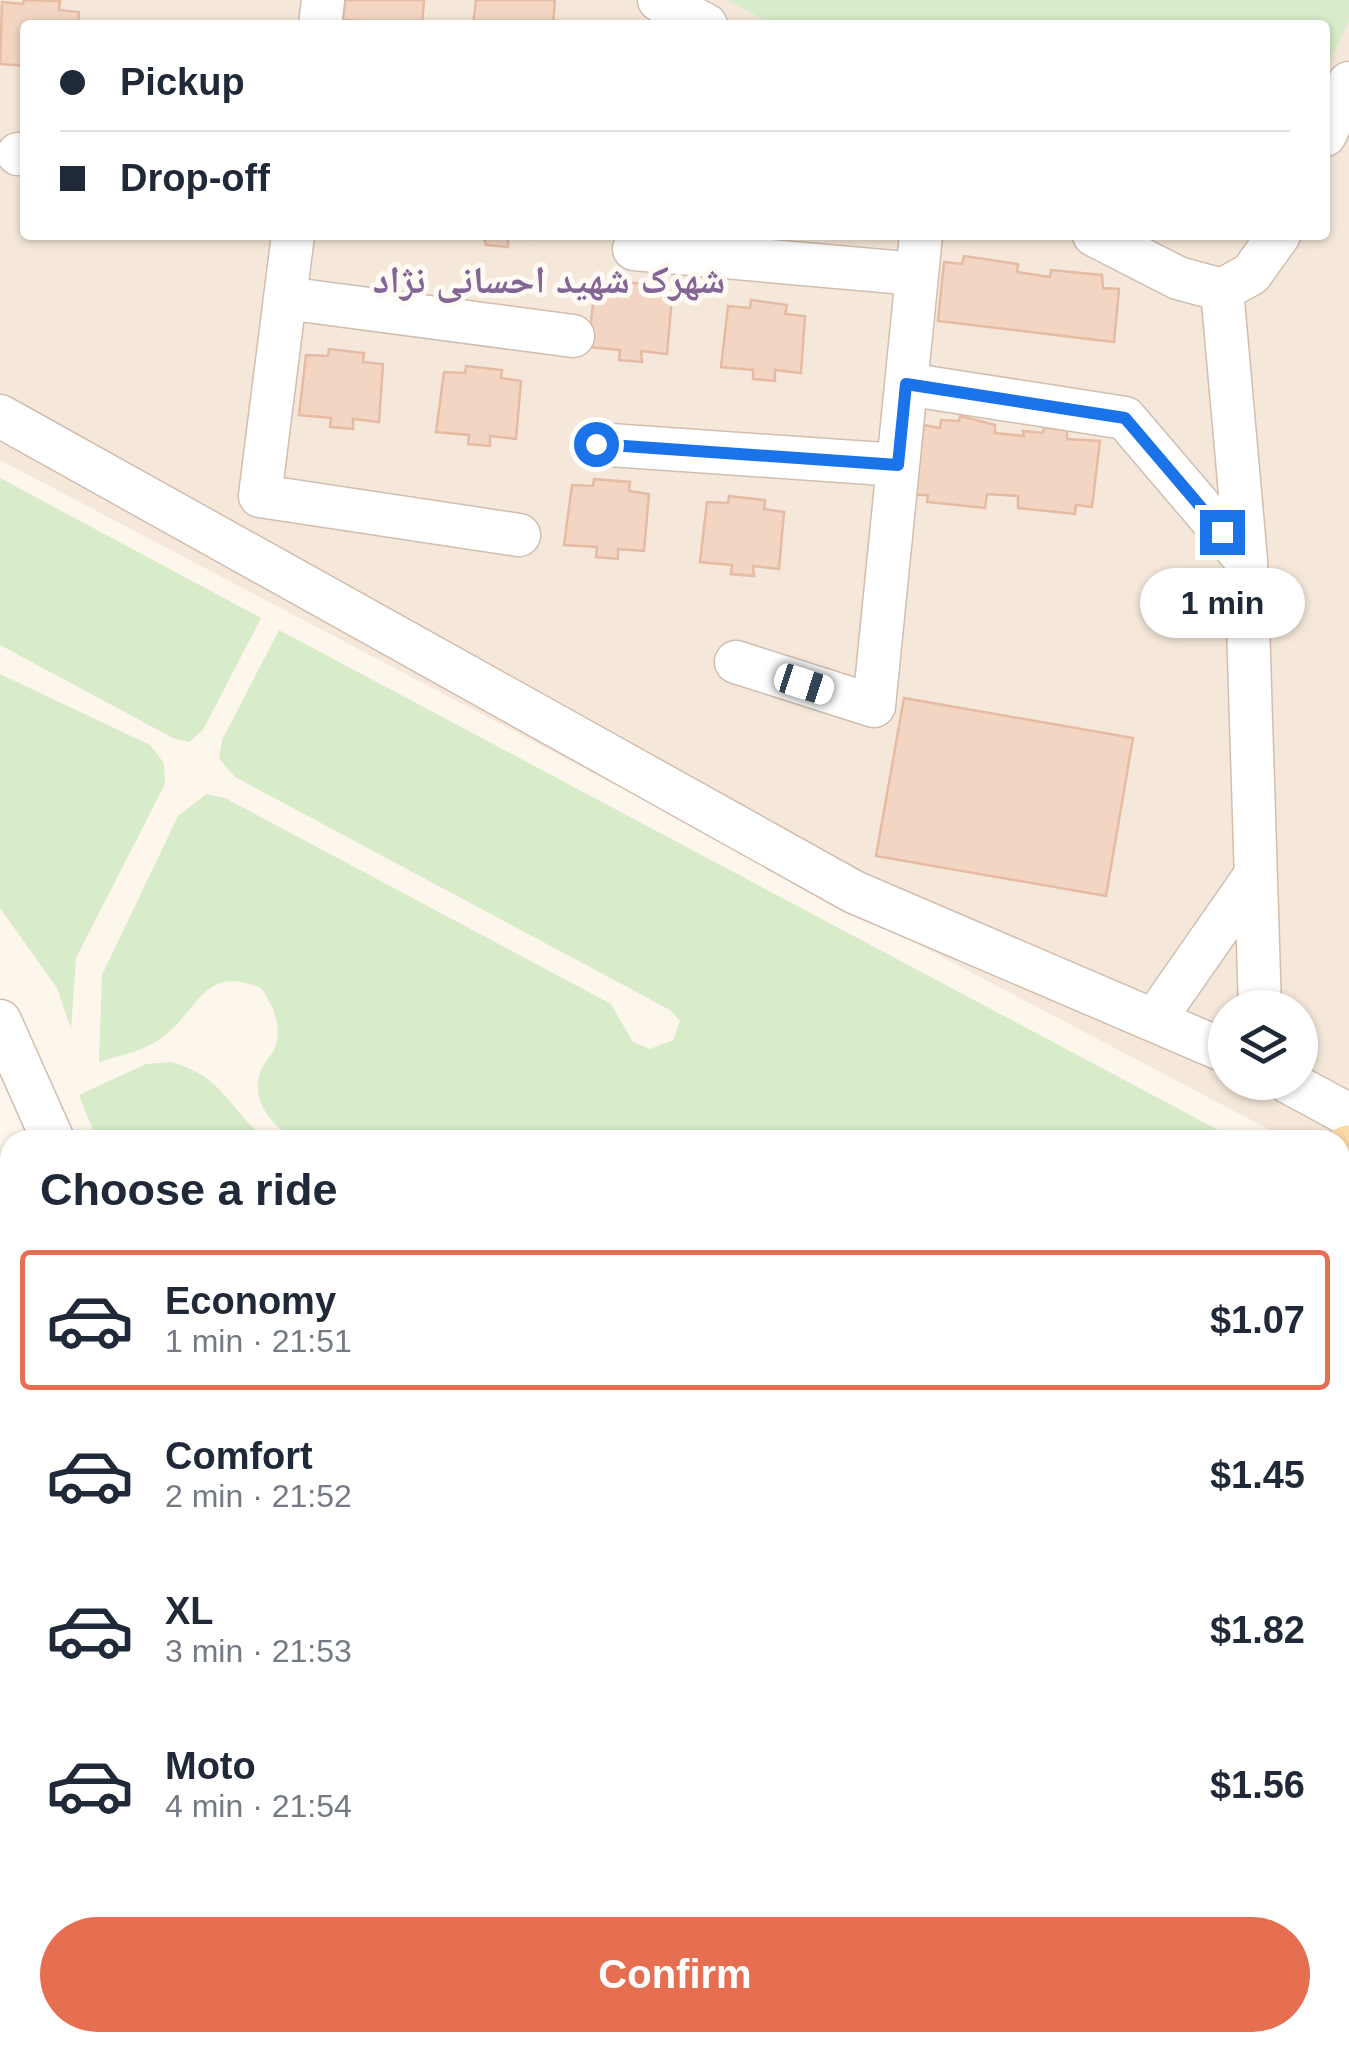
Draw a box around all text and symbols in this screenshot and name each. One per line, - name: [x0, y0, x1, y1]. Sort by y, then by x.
- text: Pickup: [120, 61, 245, 103]
- text: Drop-off: [120, 157, 270, 199]
- district label: شهرک شهید احسانی نژاد: [373, 259, 725, 303]
- route start: [574, 422, 619, 467]
- route end: [1200, 510, 1245, 555]
- callout: 1 min: [1140, 567, 1304, 637]
- text: 1 min: [1181, 585, 1264, 621]
- car: [771, 660, 837, 708]
- map controls: [1208, 990, 1318, 1100]
- button: layers: [1208, 990, 1318, 1100]
- text: Choose a ride: [40, 1164, 338, 1215]
- icon: car: [45, 1275, 135, 1365]
- text: Economy: [165, 1280, 336, 1322]
- text: $1.07: [1210, 1299, 1305, 1341]
- text: 1 min · 21:51: [165, 1323, 352, 1359]
- icon: car: [45, 1430, 135, 1520]
- text: Comfort: [165, 1435, 313, 1477]
- text: $1.45: [1210, 1454, 1305, 1496]
- text: 2 min · 21:52: [165, 1478, 352, 1514]
- icon: car: [45, 1585, 135, 1675]
- text: XL: [165, 1590, 214, 1632]
- text: $1.82: [1210, 1609, 1305, 1651]
- text: 3 min · 21:53: [165, 1633, 352, 1669]
- icon: car: [45, 1740, 135, 1830]
- text: Moto: [165, 1745, 256, 1787]
- text: $1.56: [1210, 1764, 1305, 1806]
- text: 4 min · 21:54: [165, 1788, 352, 1824]
- button: Confirm: [40, 1917, 1310, 2032]

